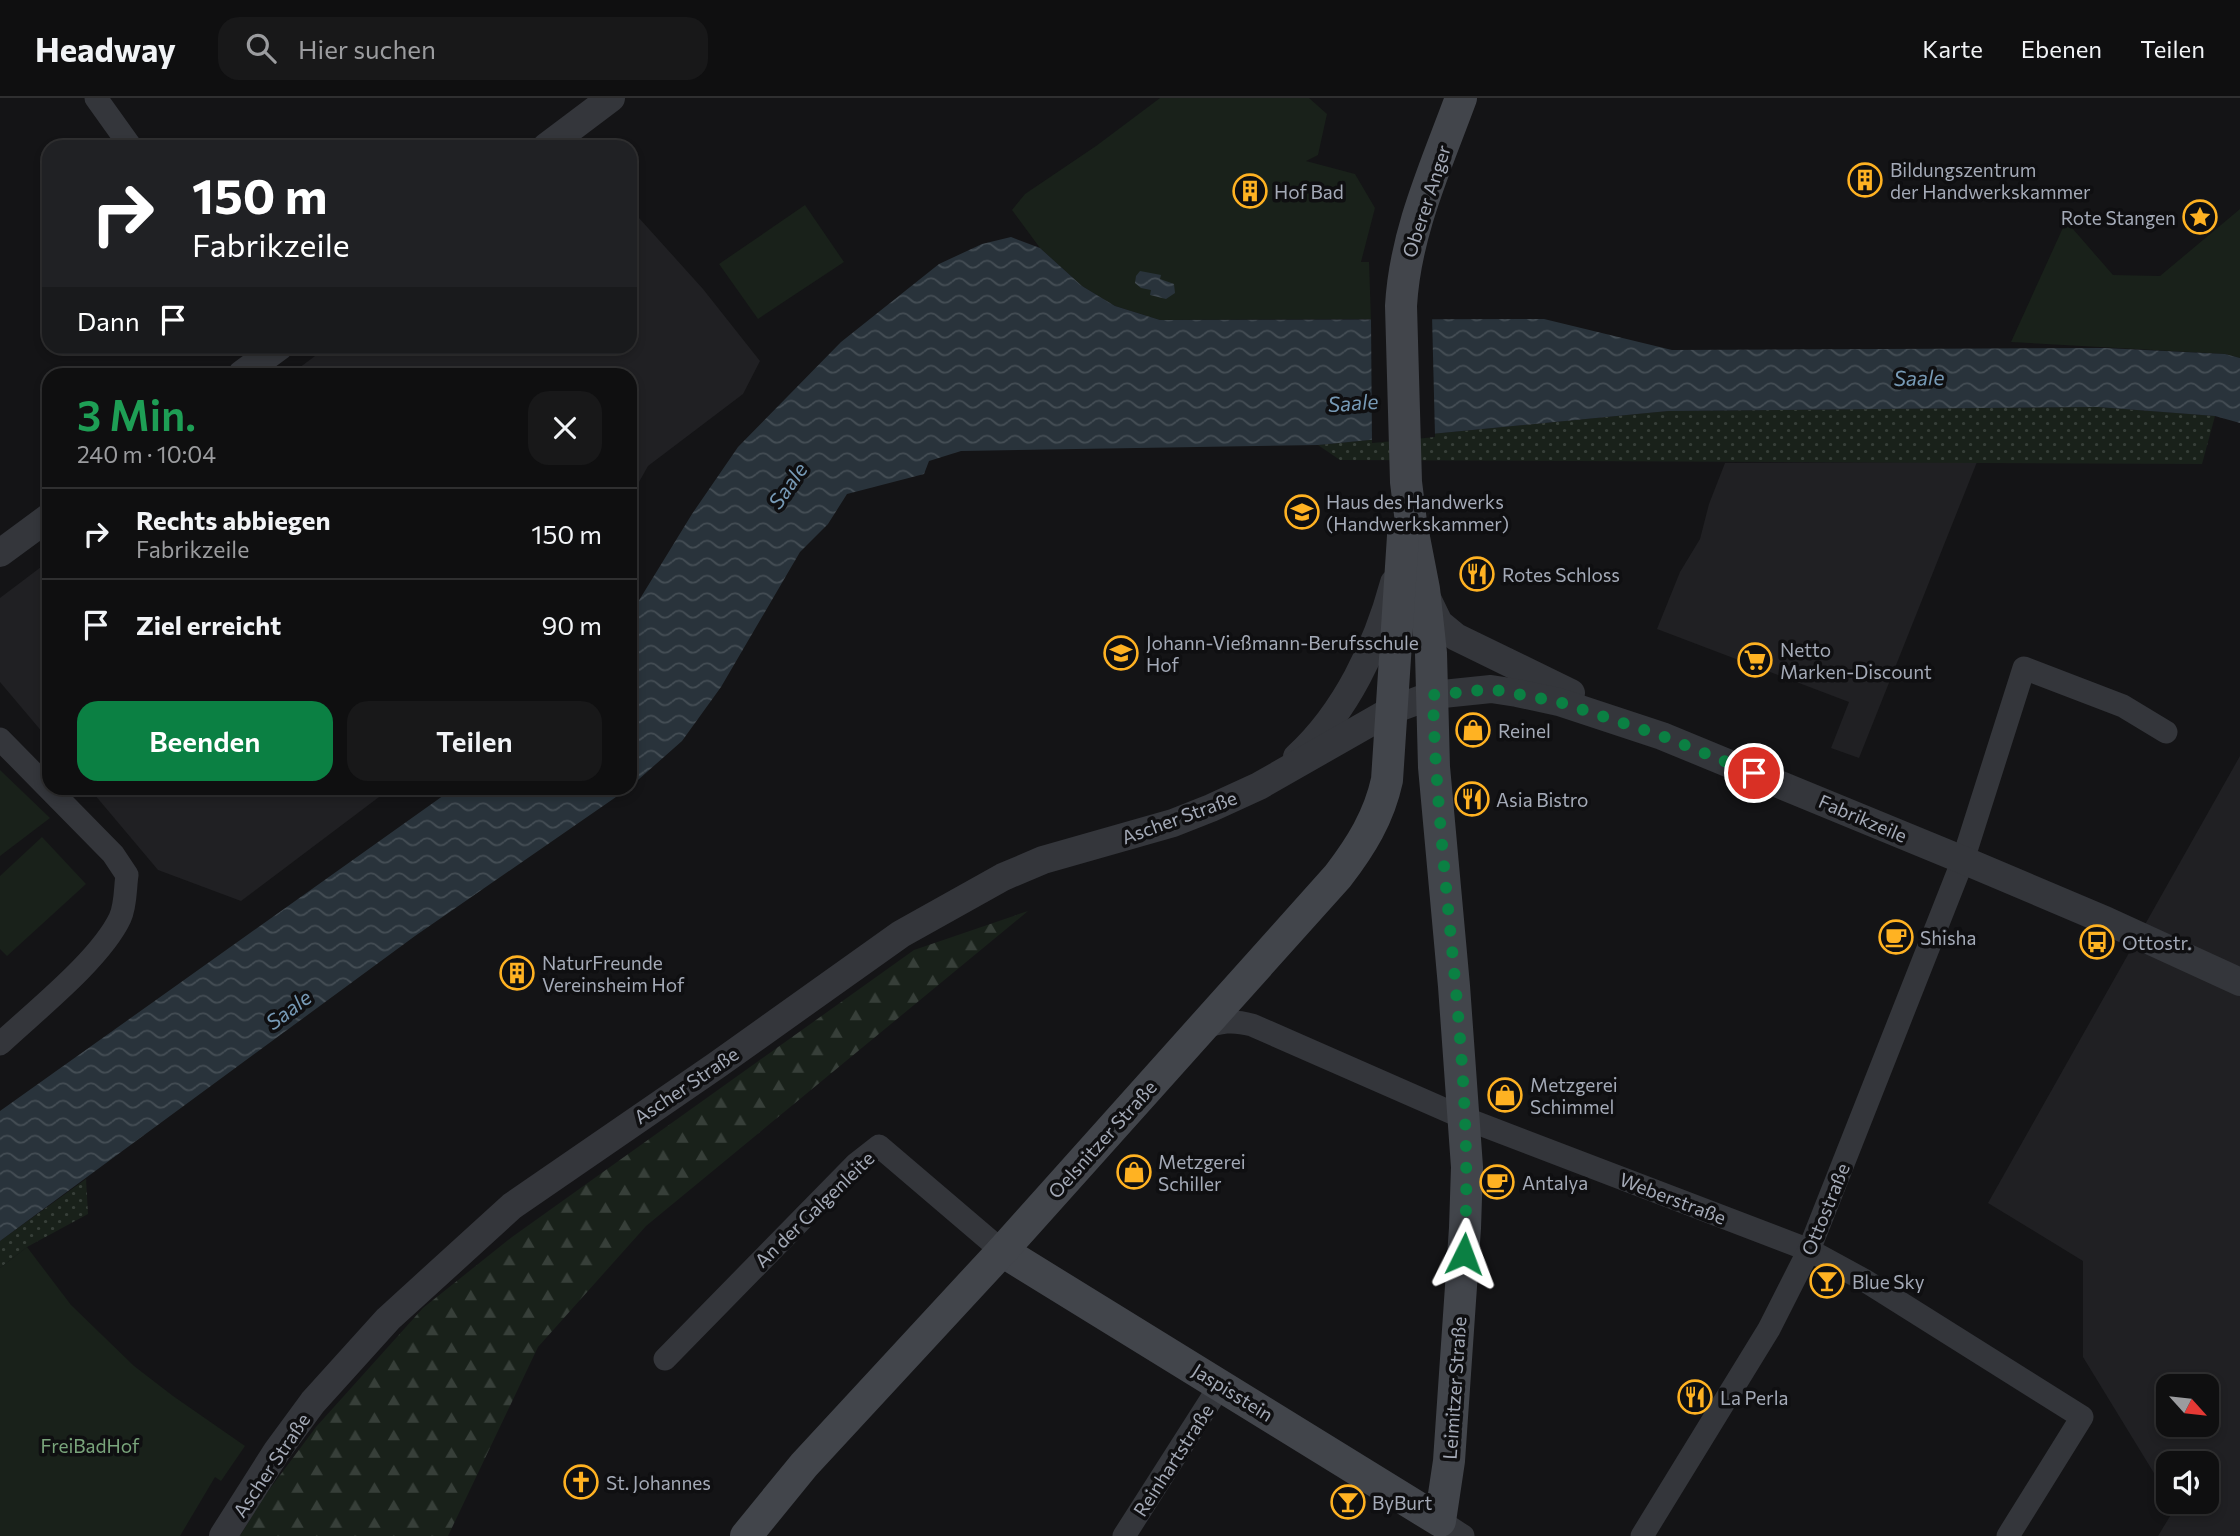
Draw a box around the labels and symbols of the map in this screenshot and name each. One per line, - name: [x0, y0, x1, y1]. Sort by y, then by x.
- street label: Oberer Anger: [1397, 141, 1455, 260]
- place label: Bildungszentrum der Handwerkskammer: [1890, 158, 2091, 203]
- building icon: Bildungszentrum der Handwerkskammer: [1846, 161, 1884, 199]
- building icon: Hof Bad: [1231, 172, 1269, 210]
- place label: Hof Bad: [1274, 180, 1344, 203]
- place icon: Rote Stangen: [2181, 198, 2219, 236]
- place label: Rote Stangen: [2061, 206, 2176, 229]
- water label: Saale: [1893, 364, 1945, 390]
- water label: Saale: [1327, 388, 1379, 416]
- water label: Saale: [762, 457, 812, 513]
- place label: Haus des Handwerks (Handwerkskammer): [1326, 490, 1509, 535]
- school or university icon: Haus des Handwerks (Handwerkskammer): [1283, 493, 1321, 531]
- restaurant icon: Rotes Schloss: [1458, 555, 1496, 593]
- place label: Rotes Schloss: [1502, 563, 1620, 586]
- place label: Johann-Vießmann-Berufsschule Hof: [1146, 631, 1419, 676]
- school or university icon: Johann-Vießmann-Berufsschule Hof: [1102, 634, 1140, 672]
- place label: Netto Marken-Discount: [1780, 638, 1932, 683]
- supermarket icon: Netto Marken-Discount: [1736, 641, 1774, 679]
- shop icon: Reinel: [1454, 711, 1492, 749]
- place label: Reinel: [1498, 719, 1551, 742]
- pin: [1724, 743, 1784, 803]
- restaurant icon: Asia Bistro: [1453, 780, 1491, 818]
- street label: Ascher Straße: [1118, 786, 1240, 848]
- place label: Asia Bistro: [1496, 788, 1588, 811]
- street label: Fabrikzeile: [1815, 789, 1911, 847]
- cafe icon: Shisha: [1877, 918, 1915, 956]
- bus stop icon: Ottostr.: [2078, 923, 2116, 961]
- place label: Shisha: [1920, 926, 1976, 949]
- place label: Ottostr.: [2122, 931, 2192, 954]
- place label: NaturFreunde Vereinsheim Hof: [542, 951, 685, 996]
- building icon: NaturFreunde Vereinsheim Hof: [498, 954, 536, 992]
- water label: Saale: [260, 984, 316, 1034]
- street label: Ascher Straße: [629, 1042, 743, 1128]
- place label: Metzgerei Schimmel: [1530, 1073, 1618, 1118]
- street label: Oelsnitzer Straße: [1043, 1075, 1161, 1203]
- shop icon: Metzgerei Schimmel: [1486, 1076, 1524, 1114]
- street label: An der Galgenleite: [750, 1146, 878, 1272]
- place label: Metzgerei Schiller: [1158, 1150, 1246, 1195]
- shop icon: Metzgerei Schiller: [1115, 1153, 1153, 1191]
- street label: Ottostraße: [1796, 1160, 1854, 1258]
- cafe icon: Antalya: [1478, 1163, 1516, 1201]
- street label: Weberstraße: [1617, 1167, 1729, 1229]
- place label: Antalya: [1522, 1171, 1588, 1194]
- position arrow: [1427, 1217, 1501, 1291]
- bar icon: Blue Sky: [1808, 1262, 1846, 1300]
- place label: Blue Sky: [1852, 1270, 1925, 1293]
- street label: Leimitzer Straße: [1438, 1316, 1470, 1460]
- street label: Jaspisstein: [1188, 1358, 1278, 1426]
- north arrow: [2156, 1374, 2219, 1437]
- restaurant icon: La Perla: [1676, 1378, 1714, 1416]
- place label: La Perla: [1720, 1386, 1788, 1409]
- street label: Reinhartstraße: [1128, 1399, 1218, 1521]
- street label: Ascher Straße: [228, 1408, 314, 1522]
- park label: FreiBadHof: [41, 1434, 140, 1457]
- church icon: St. Johannes: [562, 1463, 600, 1501]
- place label: St. Johannes: [606, 1471, 711, 1494]
- bar icon: ByBurt: [1329, 1483, 1367, 1521]
- place label: ByBurt: [1372, 1491, 1432, 1514]

